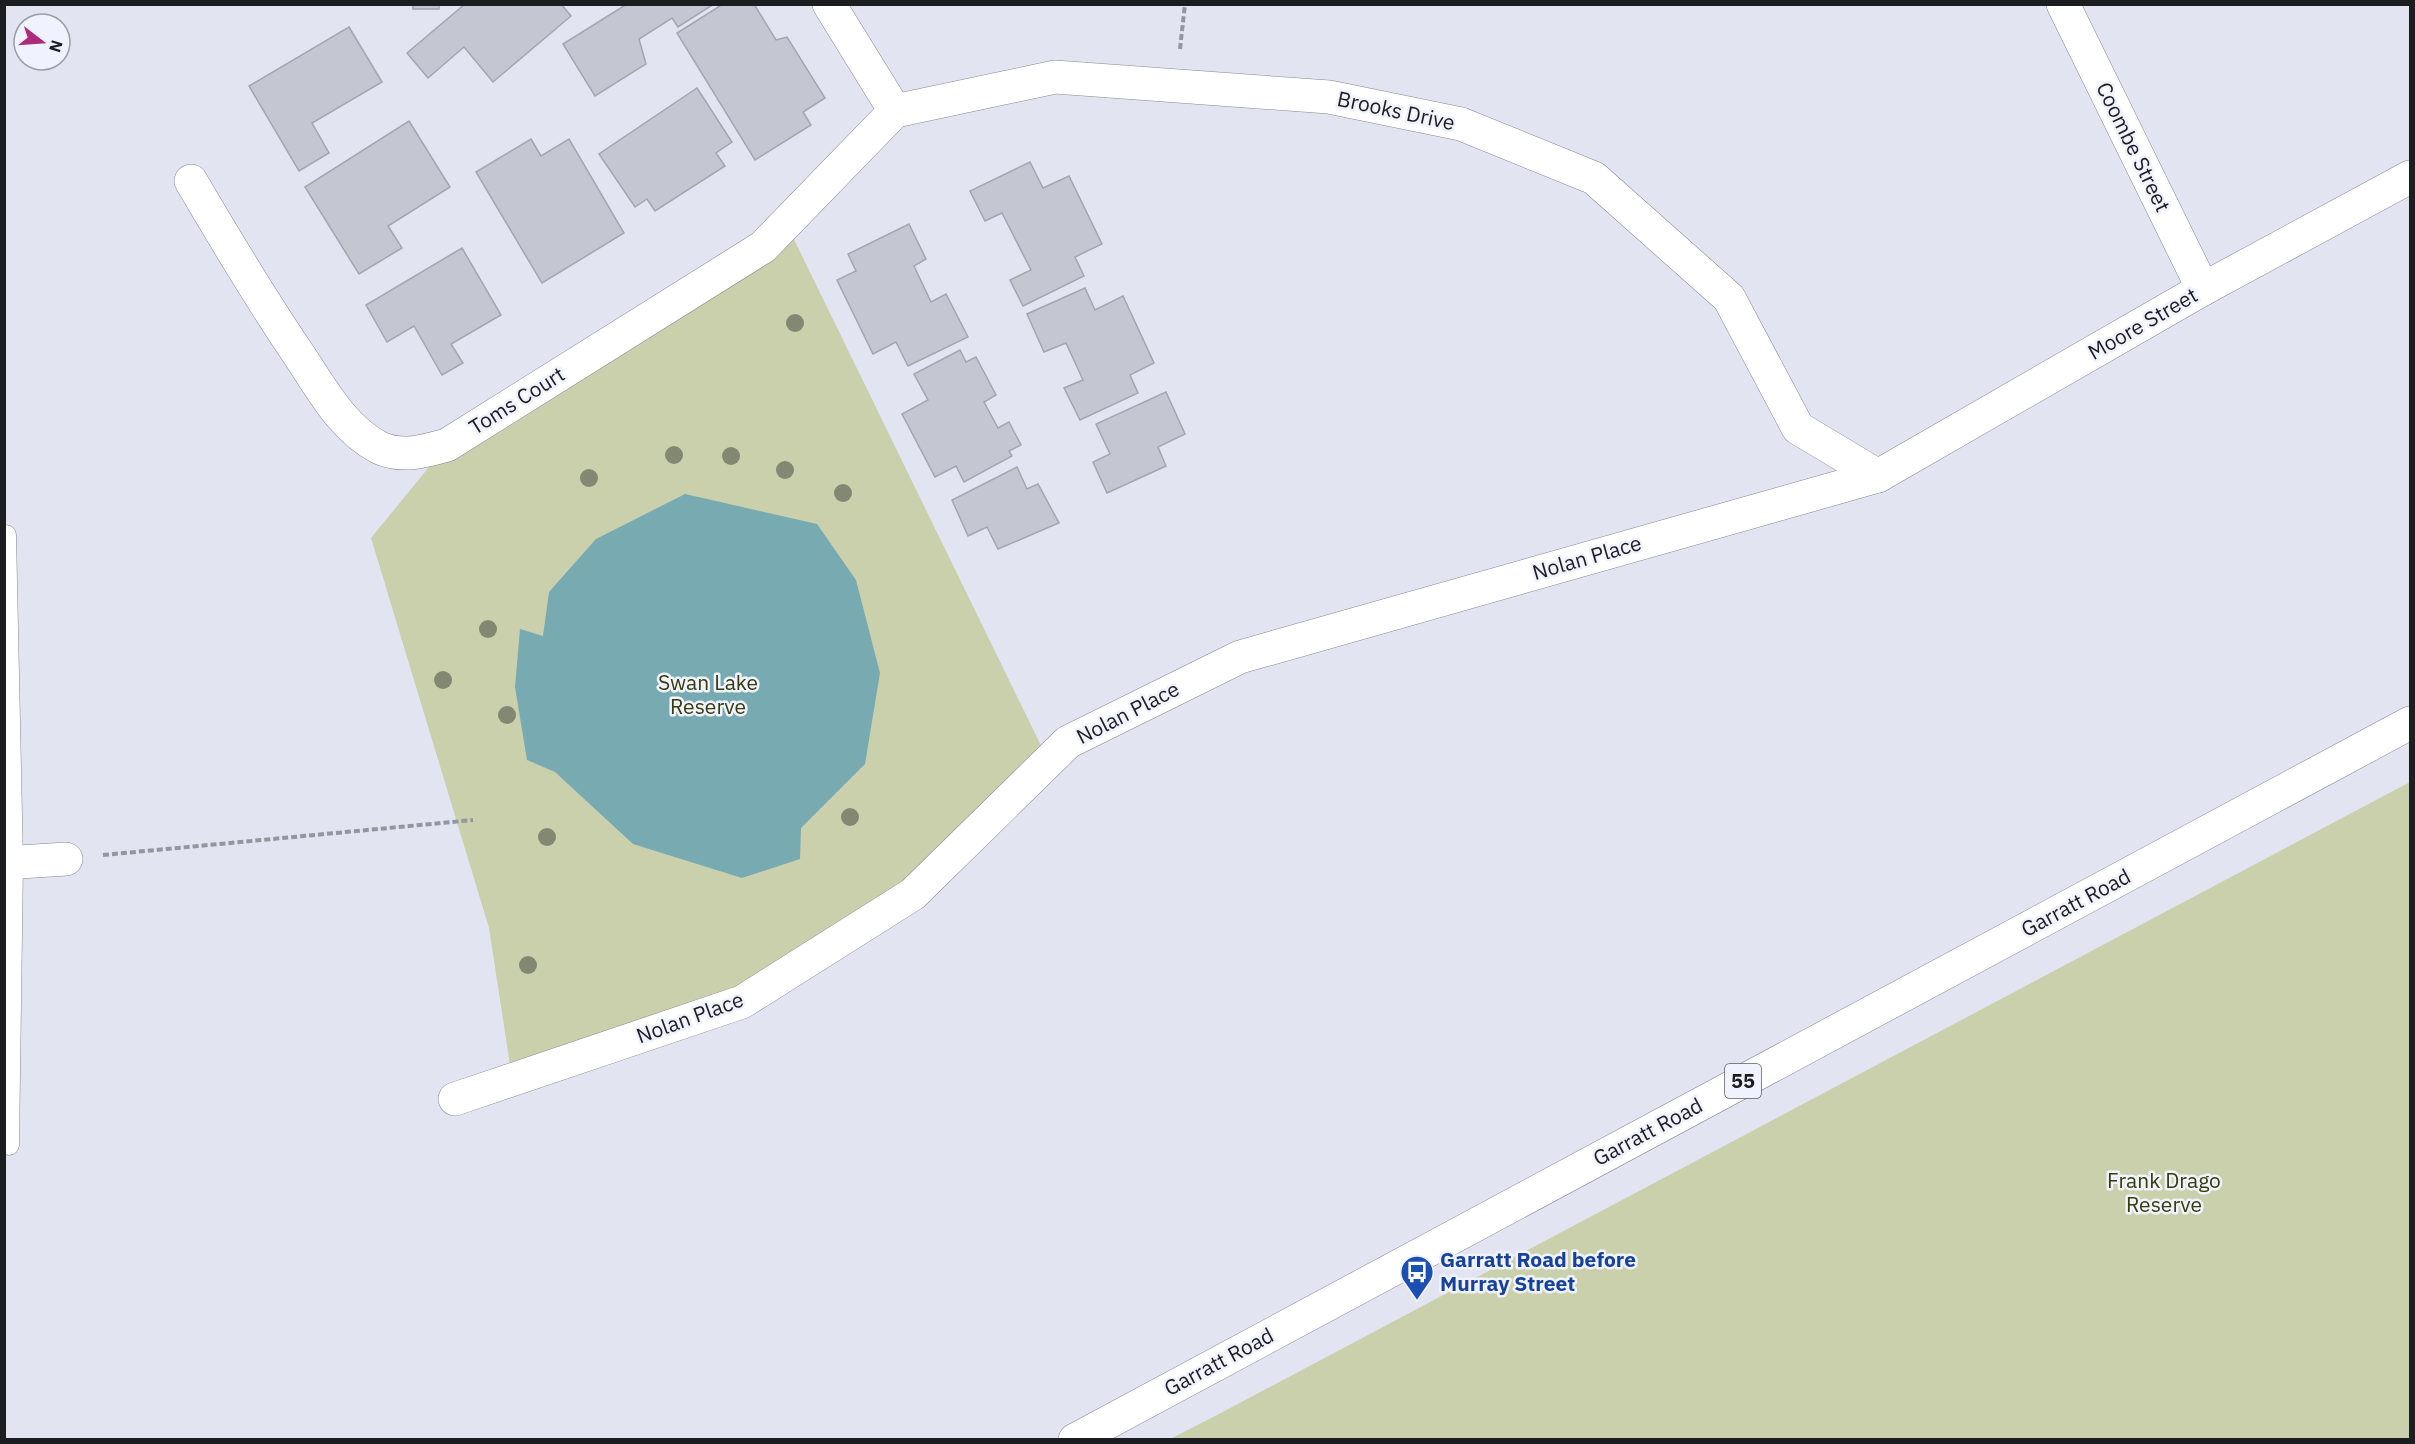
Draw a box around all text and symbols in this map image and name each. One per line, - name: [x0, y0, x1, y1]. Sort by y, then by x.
- north arrow: [12, 12, 72, 72]
- text: N: [45, 38, 68, 55]
- street label: Coombe Street: [2090, 77, 2177, 216]
- street label: Brooks Drive: [1335, 84, 1458, 136]
- street label: Moore Street: [2083, 280, 2202, 366]
- street label: Toms Court: [463, 360, 570, 441]
- street label: Nolan Place: [1529, 528, 1644, 586]
- park label: Swan Lake Reserve: [658, 668, 758, 720]
- street label: Nolan Place: [1071, 674, 1184, 750]
- street label: Garratt Road: [2016, 862, 2135, 943]
- street label: Nolan Place: [632, 985, 747, 1049]
- road number: 55: [1725, 1064, 1761, 1098]
- street label: Garratt Road: [1588, 1091, 1707, 1172]
- park label: Frank Drago Reserve: [2107, 1166, 2221, 1218]
- place label: Garratt Road before Murray Street: [1440, 1245, 1636, 1297]
- bus stop icon: Garratt Road before Murray Street: [1399, 1254, 1435, 1301]
- street label: Garratt Road: [1159, 1321, 1278, 1402]

